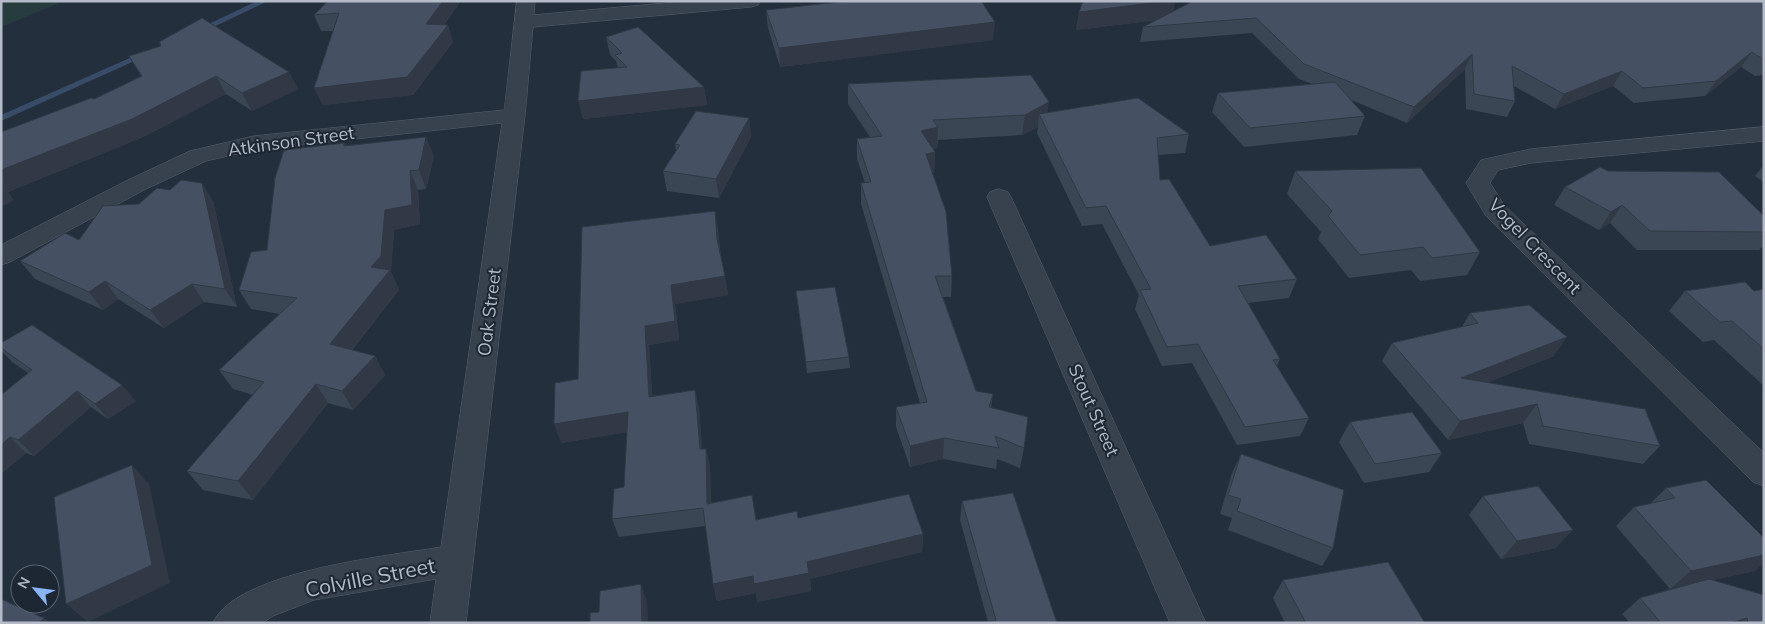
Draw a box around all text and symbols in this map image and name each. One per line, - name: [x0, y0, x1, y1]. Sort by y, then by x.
- street label: Atkinson Street: [226, 121, 356, 161]
- street label: Vogel Crescent: [1484, 193, 1586, 299]
- street label: Oak Street: [472, 267, 506, 357]
- street label: Stout Street: [1063, 360, 1125, 460]
- street label: Colville Street: [303, 552, 437, 602]
- north arrow: [10, 564, 60, 614]
- text: N: [13, 574, 34, 592]

